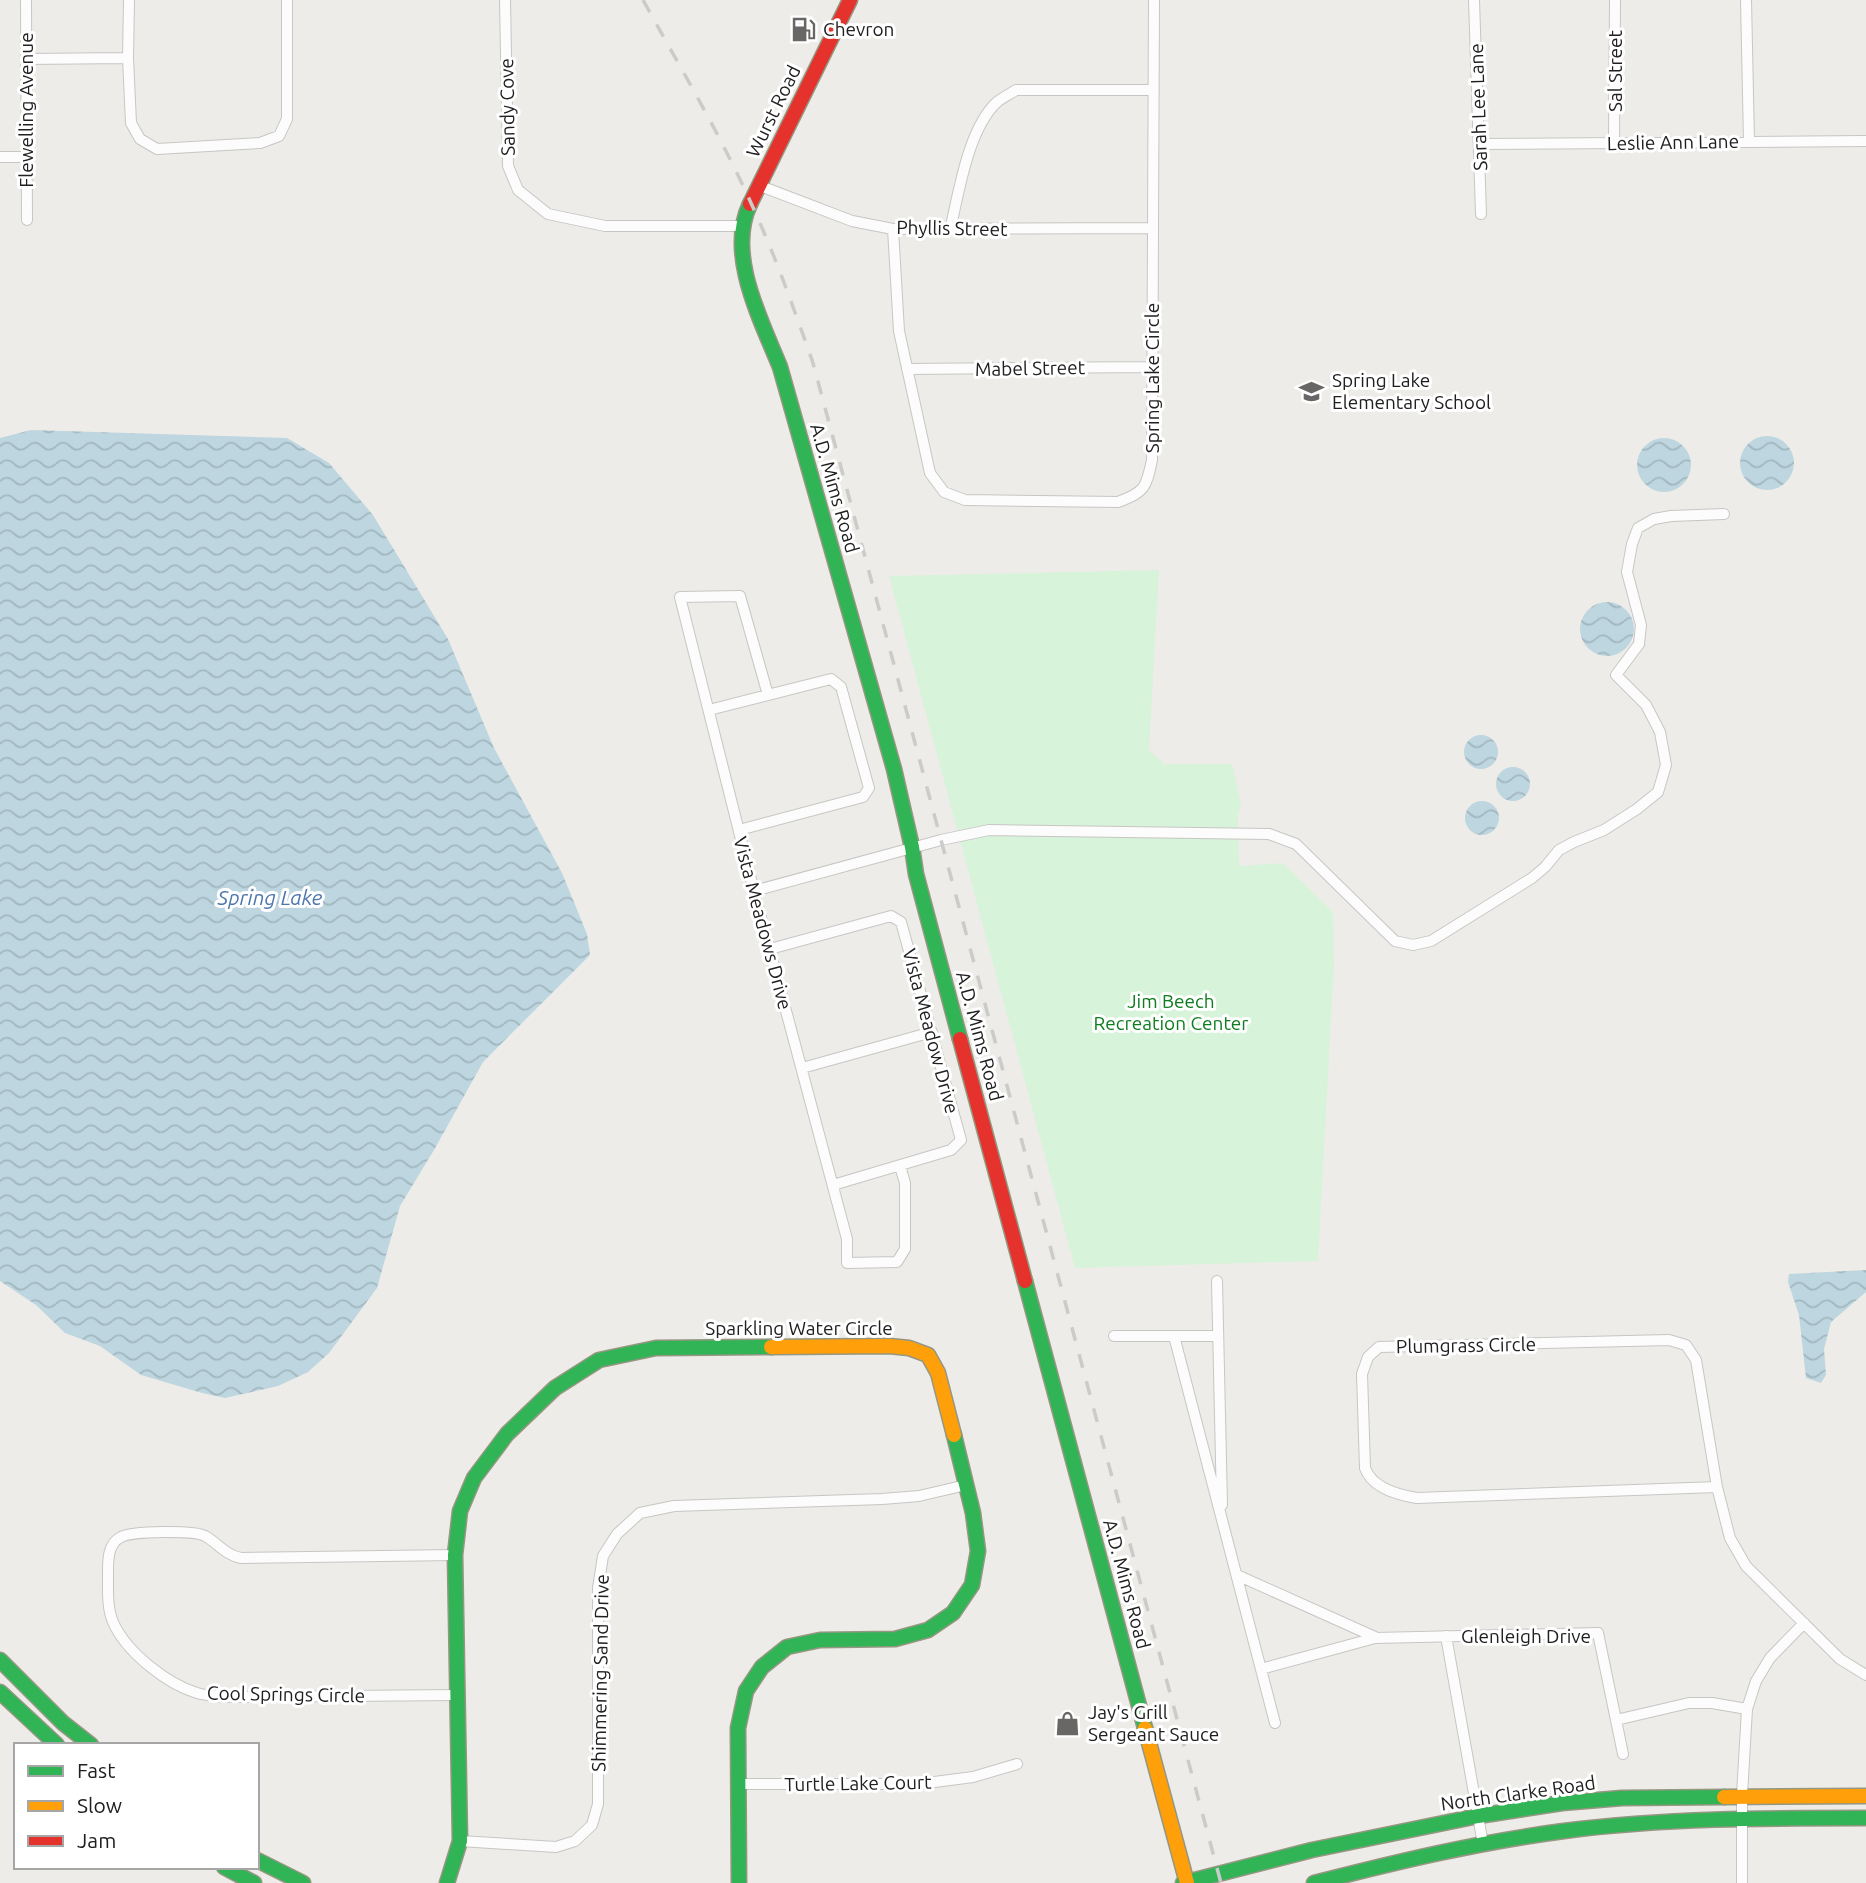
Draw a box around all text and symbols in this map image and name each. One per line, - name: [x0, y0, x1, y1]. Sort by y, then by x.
- fuel station icon: Chevron: [789, 15, 817, 43]
- place label: Chevron: [823, 18, 894, 40]
- street label: Sal Street: [1604, 29, 1626, 112]
- street label: Flewelling Avenue: [15, 32, 37, 188]
- street label: Sarah Lee Lane: [1465, 43, 1491, 171]
- street label: Sandy Cove: [495, 58, 519, 156]
- street label: Wurst Road: [741, 62, 805, 160]
- street label: Leslie Ann Lane: [1607, 130, 1739, 154]
- street label: Phyllis Street: [896, 216, 1008, 240]
- street label: Spring Lake Circle: [1141, 303, 1163, 453]
- street label: Mabel Street: [975, 356, 1086, 380]
- place label: Spring Lake Elementary School: [1332, 369, 1491, 413]
- school or university icon: Spring Lake Elementary School: [1298, 377, 1326, 405]
- street label: A.D. Mims Road: [806, 421, 864, 555]
- street label: Vista Meadows Drive: [729, 834, 797, 1012]
- water label: Spring Lake: [217, 885, 323, 909]
- street label: Vista Meadow Drive: [898, 946, 964, 1116]
- street label: A.D. Mims Road: [952, 969, 1008, 1103]
- park label: Jim Beech Recreation Center: [1093, 990, 1249, 1034]
- street label: Sparkling Water Circle: [705, 1317, 893, 1339]
- street label: Plumgrass Circle: [1396, 1333, 1536, 1357]
- street label: A.D. Mims Road: [1099, 1517, 1155, 1651]
- street label: Shimmering Sand Drive: [587, 1574, 613, 1772]
- street label: Glenleigh Drive: [1461, 1625, 1591, 1647]
- street label: Cool Springs Circle: [207, 1682, 365, 1706]
- place label: Jay's Grill Sergeant Sauce: [1088, 1701, 1219, 1745]
- shop icon: Jay's Grill Sergeant Sauce: [1054, 1709, 1082, 1737]
- legend: [14, 1743, 259, 1869]
- text: Fast: [77, 1758, 115, 1782]
- street label: Turtle Lake Court: [784, 1771, 932, 1795]
- street label: North Clarke Road: [1439, 1771, 1597, 1815]
- text: Slow: [77, 1793, 122, 1817]
- text: Jam: [77, 1828, 116, 1852]

